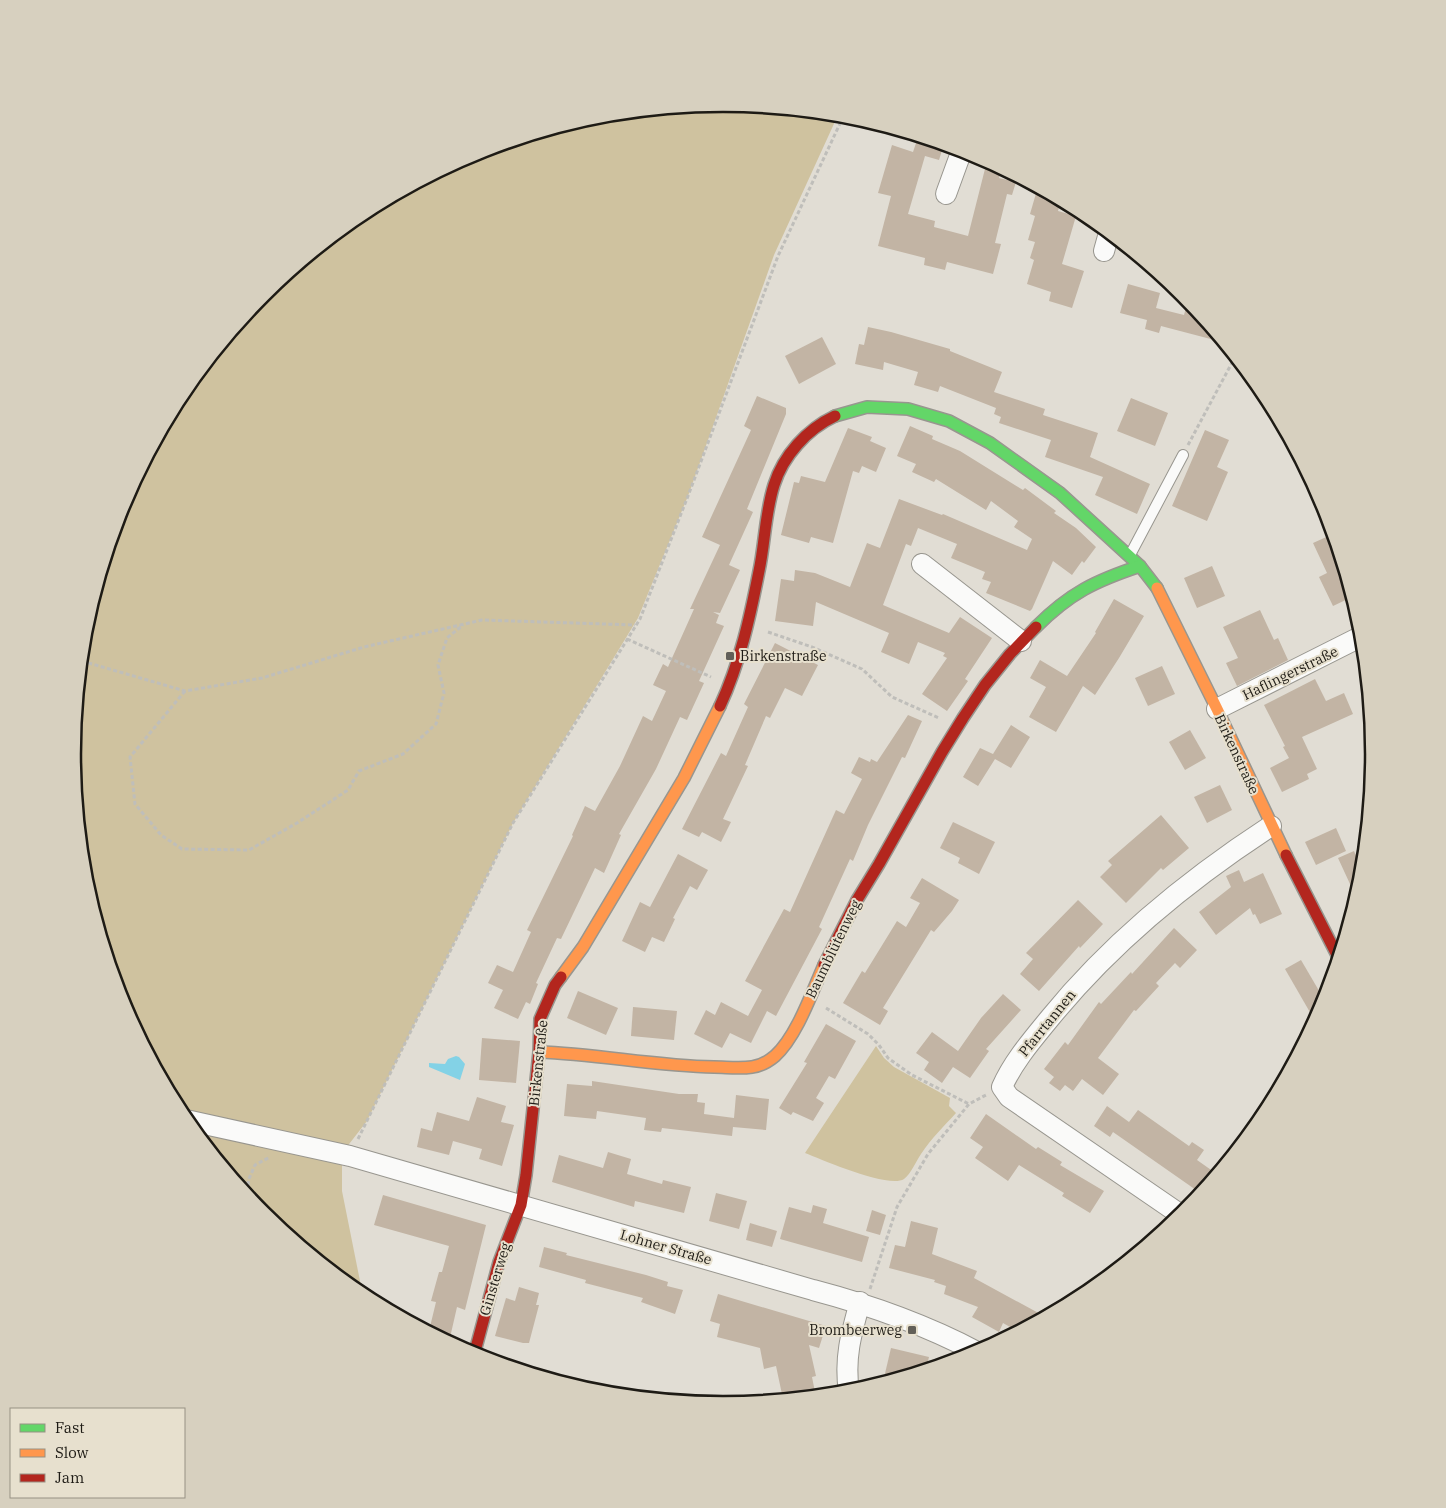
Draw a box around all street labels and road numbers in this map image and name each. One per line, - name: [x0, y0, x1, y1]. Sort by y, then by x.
- street label: Haflingerstraße: [1239, 642, 1341, 704]
- street label: Birkenstraße: [1211, 711, 1263, 797]
- street label: Baumblütenweg: [801, 896, 865, 1001]
- street label: Pfarrtannen: [1015, 986, 1079, 1060]
- street label: Birkenstraße: [525, 1019, 551, 1107]
- street label: Lohner Straße: [618, 1225, 714, 1269]
- street label: Ginsterweg: [475, 1240, 515, 1318]

